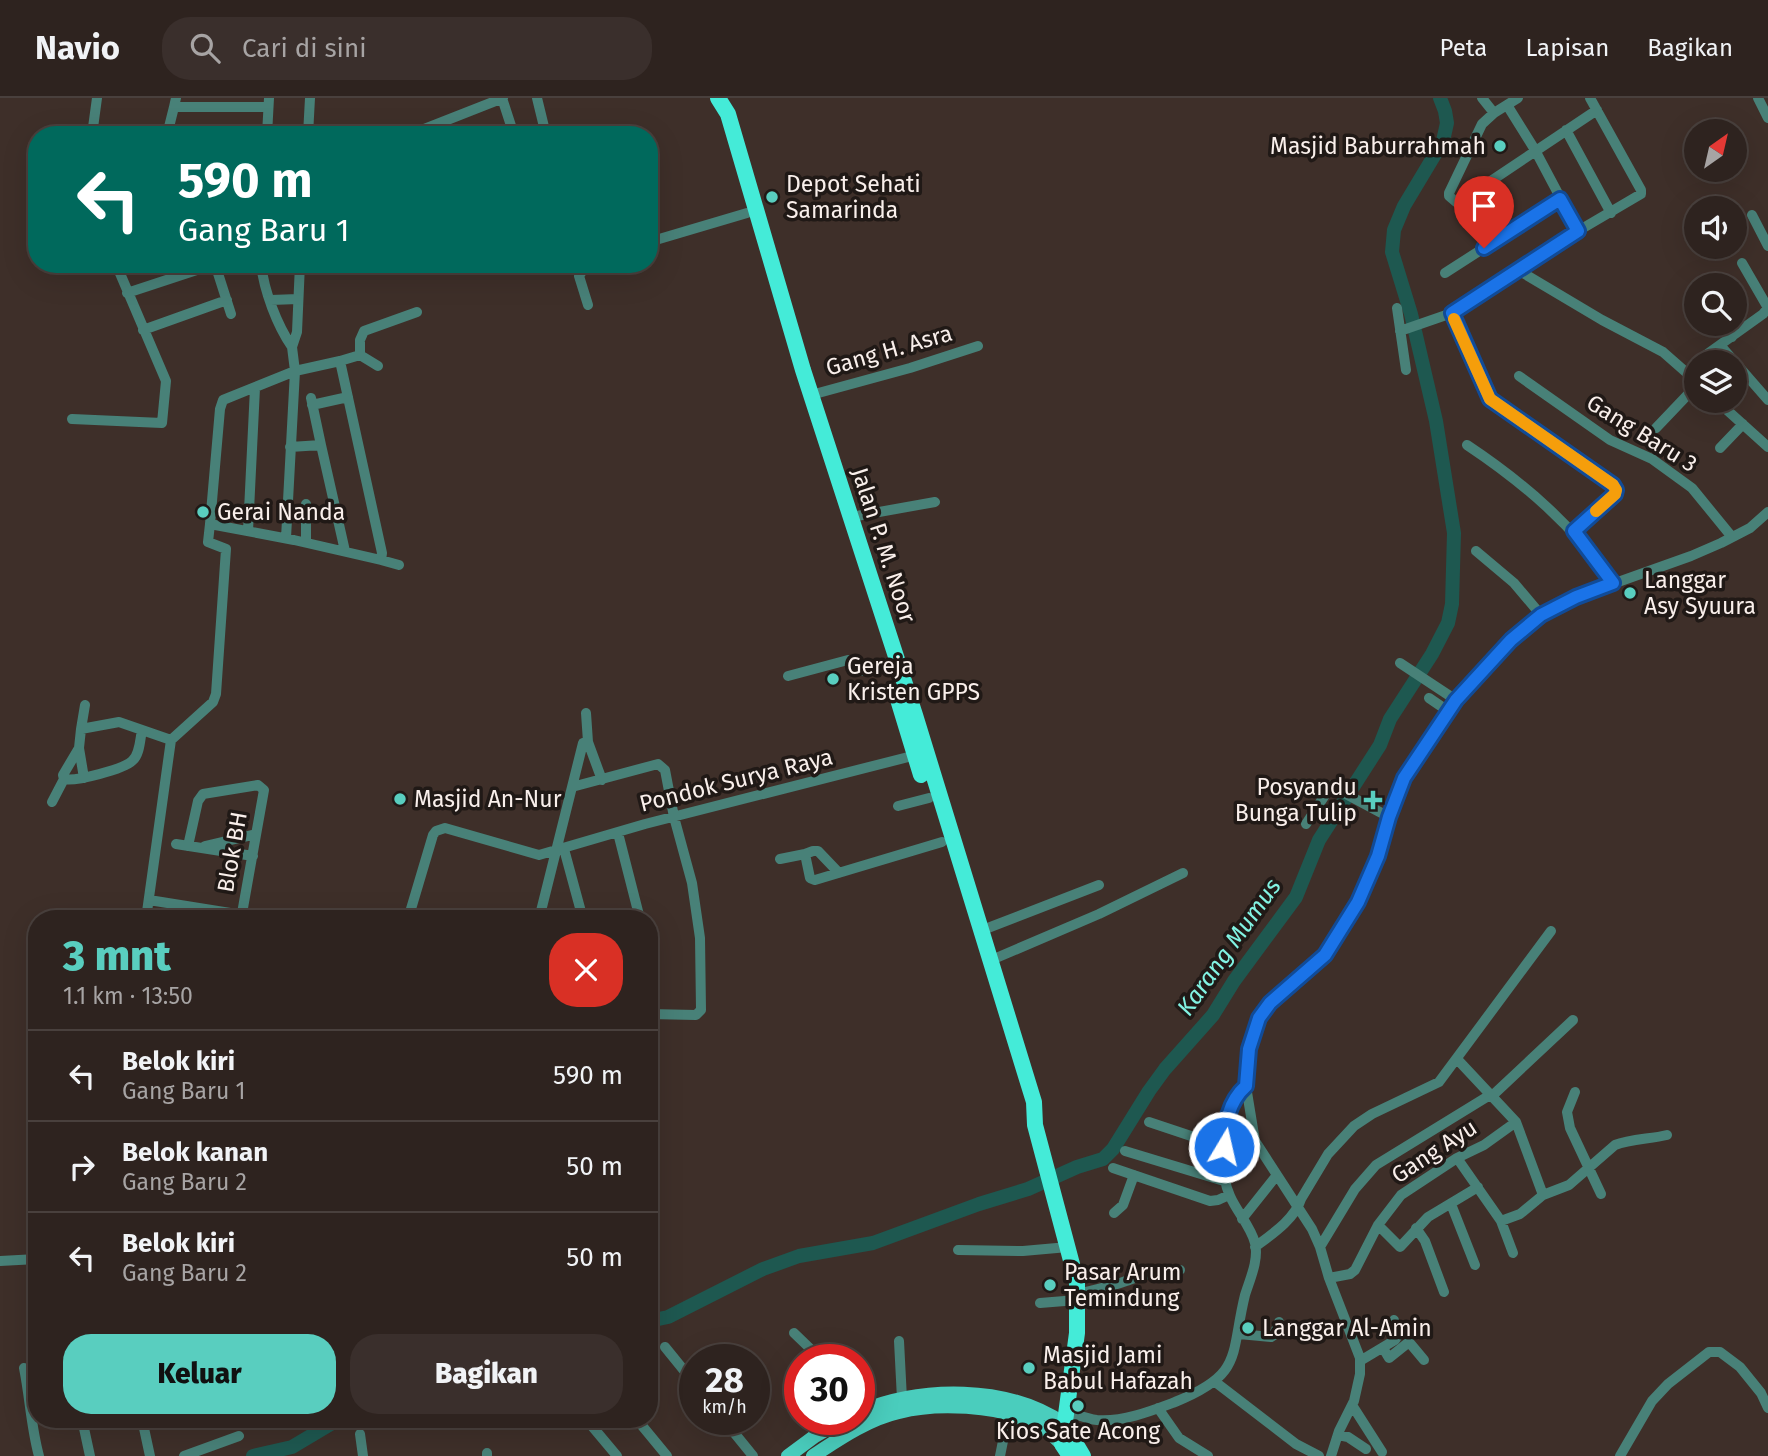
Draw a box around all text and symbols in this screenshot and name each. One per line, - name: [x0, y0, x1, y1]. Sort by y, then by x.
- search box: [162, 17, 652, 80]
- text: Navio: [35, 28, 120, 68]
- icon: search: [186, 29, 224, 67]
- text: Cari di sini: [242, 33, 367, 64]
- text: Peta: [1440, 34, 1487, 62]
- text: Lapisan: [1525, 34, 1609, 62]
- text: Bagikan: [1647, 34, 1733, 62]
- north arrow: [1684, 119, 1746, 182]
- map controls: [1684, 119, 1747, 413]
- place label: Masjid Baburrahmah: [1270, 132, 1486, 160]
- marker: Masjid Baburrahmah: [1492, 138, 1508, 154]
- text: 590 m: [178, 151, 313, 210]
- icon: left: [63, 154, 154, 245]
- place label: Depot Sehati Samarinda: [786, 170, 921, 224]
- pin: [1454, 176, 1514, 248]
- icon: arrive: [1465, 187, 1503, 225]
- marker: Depot Sehati Samarinda: [764, 189, 780, 205]
- button: sound: [1684, 196, 1747, 259]
- text: Gang Baru 1: [178, 211, 350, 249]
- button: search: [1684, 273, 1747, 336]
- street label: Gang H. Asra: [823, 319, 955, 381]
- button: layers: [1684, 350, 1747, 413]
- street label: Gang Baru 3: [1582, 388, 1702, 478]
- street label: Jalan P. M. Noor: [846, 464, 922, 626]
- place label: Gerai Nanda: [217, 498, 345, 526]
- marker: Gerai Nanda: [195, 504, 211, 520]
- place label: Langgar Asy Syuura: [1644, 566, 1756, 620]
- marker: Langgar Asy Syuura: [1622, 585, 1638, 601]
- place label: Gereja Kristen GPPS: [847, 652, 980, 706]
- marker: Gereja Kristen GPPS: [825, 671, 841, 687]
- street label: Pondok Surya Raya: [636, 742, 836, 818]
- place label: Posyandu Bunga Tulip: [1235, 773, 1357, 827]
- place label: Masjid An-Nur: [414, 785, 562, 813]
- marker: Posyandu Bunga Tulip: [1363, 790, 1383, 810]
- marker: Masjid An-Nur: [392, 791, 408, 807]
- street label: Blok BH: [211, 809, 253, 895]
- water label: Karang Mumus: [1171, 873, 1287, 1021]
- text: 3 mnt: [63, 931, 171, 981]
- button: close: [549, 933, 623, 1007]
- text: 1.1 km · 13:50: [63, 982, 193, 1010]
- text: Belok kiri: [122, 1046, 235, 1077]
- icon: left: [63, 1057, 101, 1095]
- text: 590 m: [553, 1060, 623, 1091]
- text: Gang Baru 1: [122, 1077, 245, 1105]
- position arrow: [1187, 1110, 1261, 1184]
- street label: Gang Ayu: [1386, 1113, 1482, 1189]
- text: Belok kanan: [122, 1137, 268, 1168]
- icon: right: [63, 1148, 101, 1186]
- text: 50 m: [566, 1151, 623, 1182]
- text: Gang Baru 2: [122, 1168, 247, 1196]
- text: Belok kiri: [122, 1228, 235, 1259]
- icon: left: [63, 1239, 101, 1277]
- text: 50 m: [566, 1242, 623, 1273]
- place label: Pasar Arum Temindung: [1064, 1258, 1182, 1312]
- text: Gang Baru 2: [122, 1259, 247, 1287]
- marker: Pasar Arum Temindung: [1042, 1277, 1058, 1293]
- place label: Langgar Al-Amin: [1262, 1314, 1432, 1342]
- marker: Langgar Al-Amin: [1240, 1320, 1256, 1336]
- button: Keluar: [63, 1334, 336, 1414]
- button: Bagikan: [350, 1334, 623, 1414]
- place label: Masjid Jami Babul Hafazah: [1043, 1341, 1193, 1395]
- speed limit sign: 30: [784, 1344, 875, 1435]
- text: 28: [705, 1359, 744, 1401]
- marker: Masjid Jami Babul Hafazah: [1021, 1360, 1037, 1376]
- text: km/h: [702, 1396, 747, 1418]
- marker: Kios Sate Acong: [1070, 1398, 1086, 1414]
- place label: Kios Sate Acong: [996, 1417, 1160, 1445]

